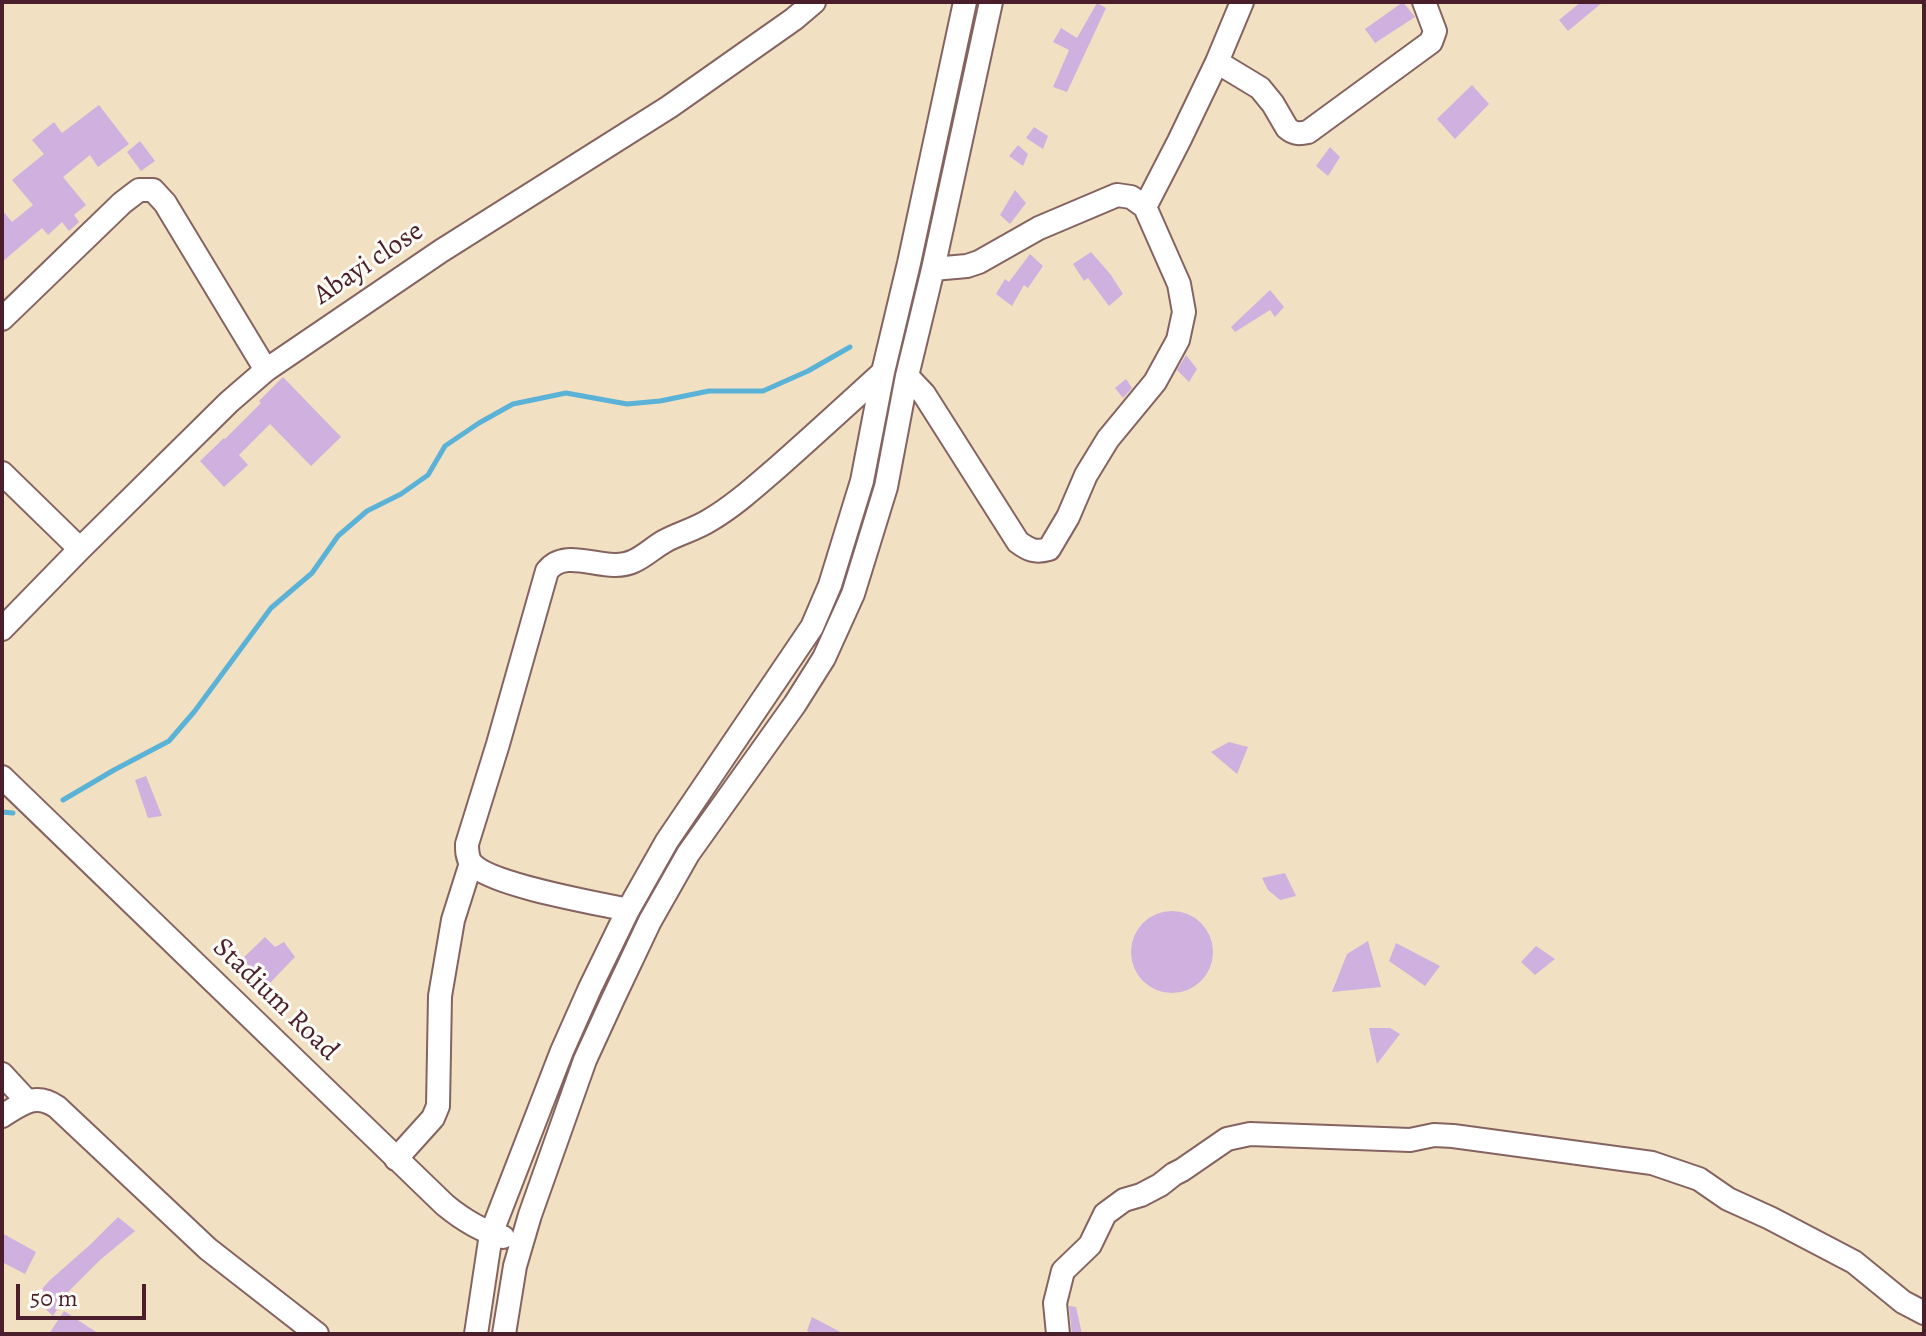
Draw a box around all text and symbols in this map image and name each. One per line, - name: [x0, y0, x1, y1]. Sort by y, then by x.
- street label: Abayi close: [308, 215, 430, 313]
- street label: Stadium Road: [205, 932, 345, 1068]
- scale bar: [20, 1268, 150, 1318]
- text: 50 m: [30, 1282, 78, 1314]

